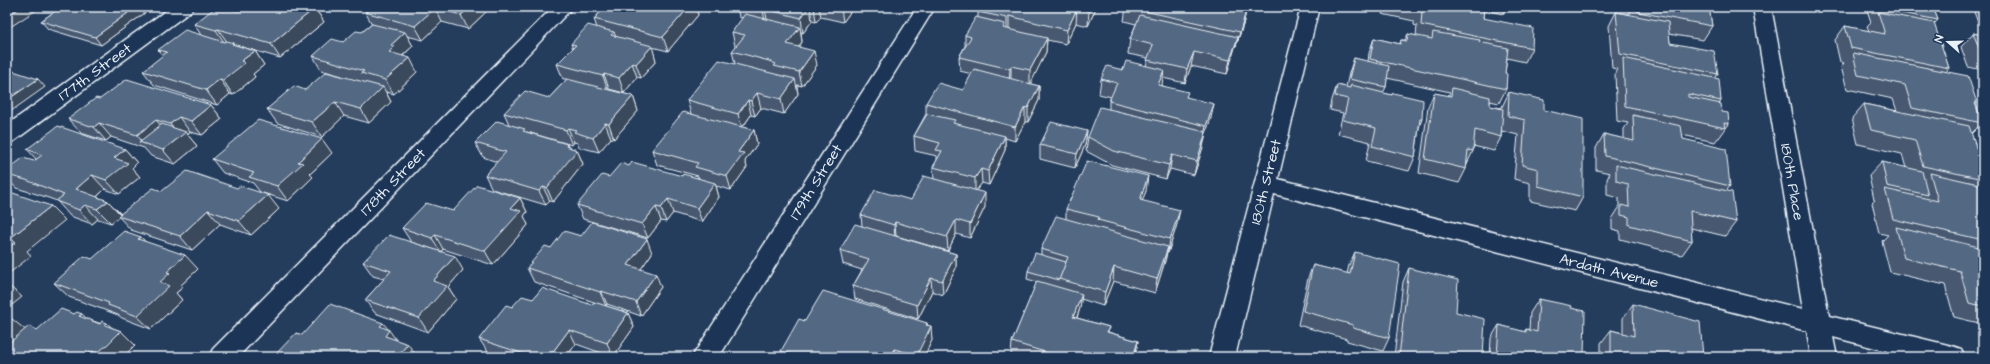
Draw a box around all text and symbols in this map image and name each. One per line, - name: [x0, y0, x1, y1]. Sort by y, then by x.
- north arrow: [1928, 22, 1968, 62]
- text: N: [1931, 33, 1947, 45]
- street label: 177th Street: [54, 38, 136, 106]
- street label: 180th Street: [1245, 137, 1287, 227]
- street label: 179th Street: [784, 140, 848, 224]
- street label: 180th Place: [1775, 142, 1809, 222]
- street label: 178th Street: [355, 144, 431, 220]
- street label: Ardath Avenue: [1557, 249, 1661, 293]

